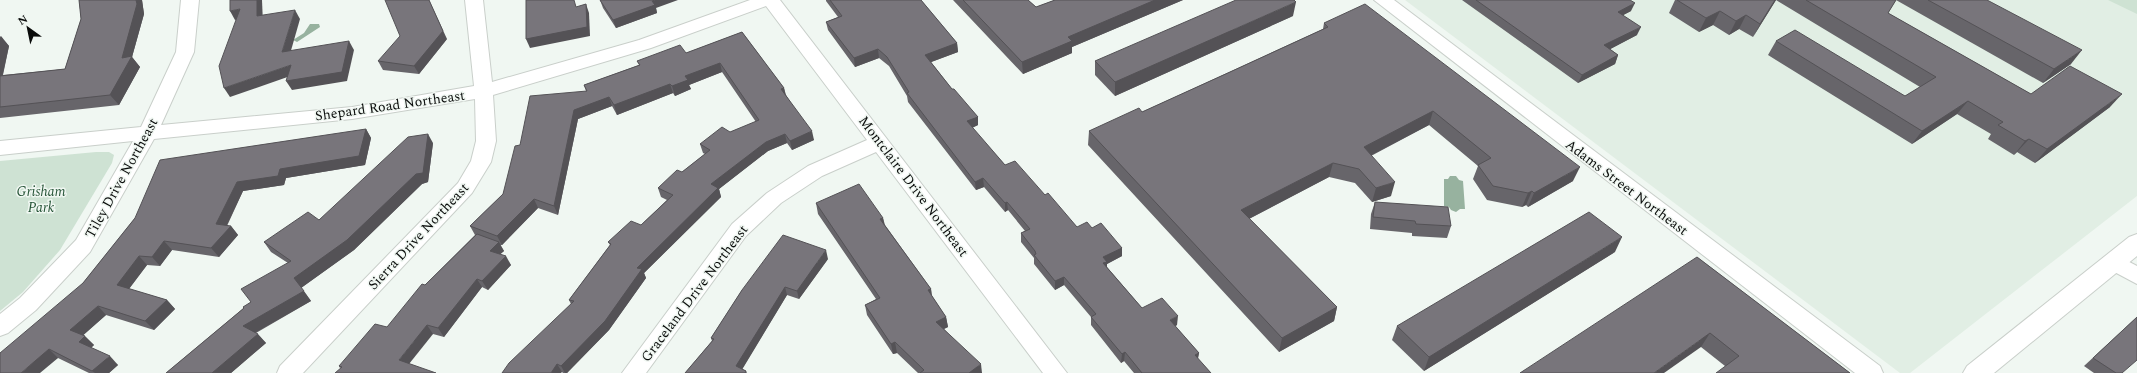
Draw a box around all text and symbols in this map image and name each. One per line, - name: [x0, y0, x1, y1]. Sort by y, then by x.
- north arrow: [8, 8, 48, 48]
- text: N: [14, 10, 31, 30]
- street label: Shepard Road Northeast: [314, 85, 466, 126]
- street label: Montclaire Drive Northeast: [854, 111, 974, 261]
- street label: Tiley Drive Northeast: [80, 114, 163, 242]
- street label: Adams Street Northeast: [1561, 134, 1692, 241]
- street label: Sierra Drive Northeast: [363, 178, 474, 295]
- park label: Grisham Park: [16, 181, 66, 218]
- street label: Graceland Drive Northeast: [636, 220, 753, 366]

